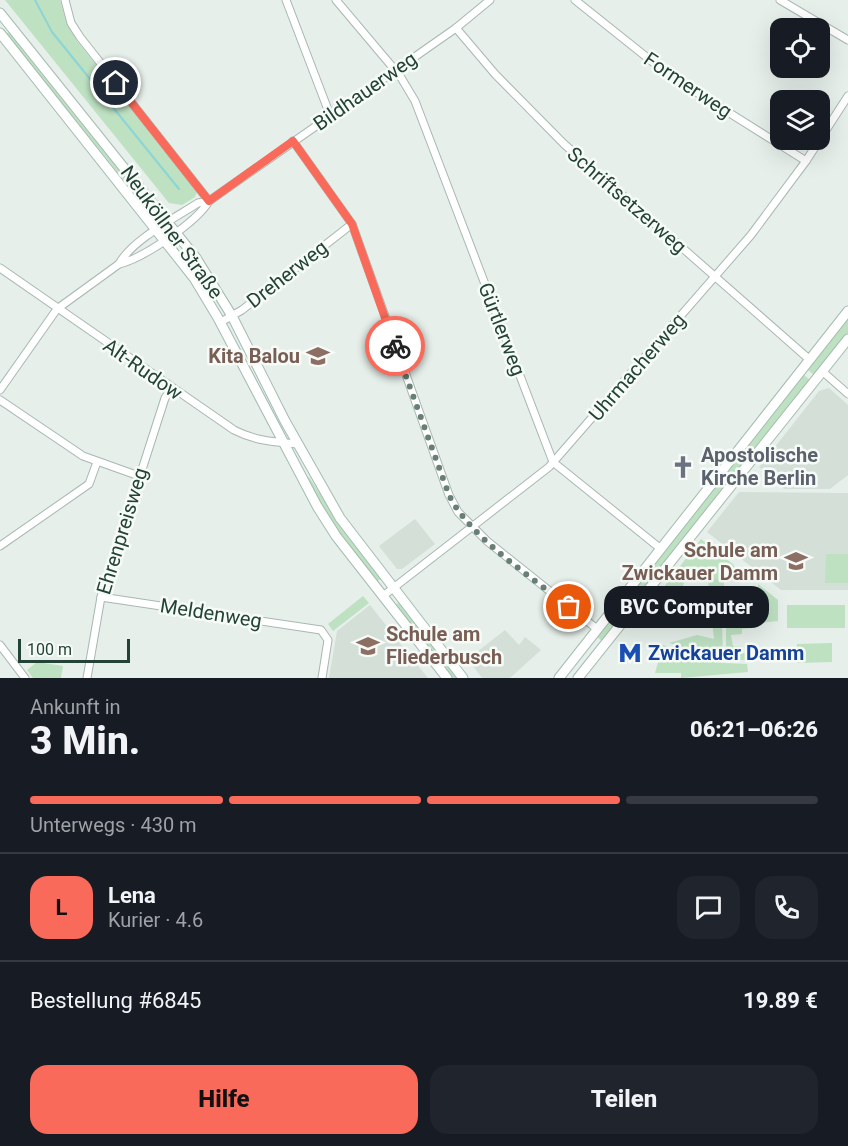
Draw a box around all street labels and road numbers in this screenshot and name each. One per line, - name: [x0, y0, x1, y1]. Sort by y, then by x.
- street label: Bildhauerweg: [309, 47, 421, 135]
- street label: Formerweg: [639, 47, 737, 123]
- street label: Schriftsetzerweg: [562, 142, 692, 258]
- street label: Neuköllner Straße: [116, 161, 228, 303]
- street label: Dreherweg: [242, 235, 332, 313]
- street label: Gürtlerweg: [473, 279, 531, 379]
- street label: Uhrmacherweg: [584, 308, 690, 426]
- street label: Alt-Rudow: [99, 333, 187, 405]
- street label: Ehrenpreisweg: [91, 465, 153, 597]
- street label: Meldenweg: [158, 593, 264, 633]

